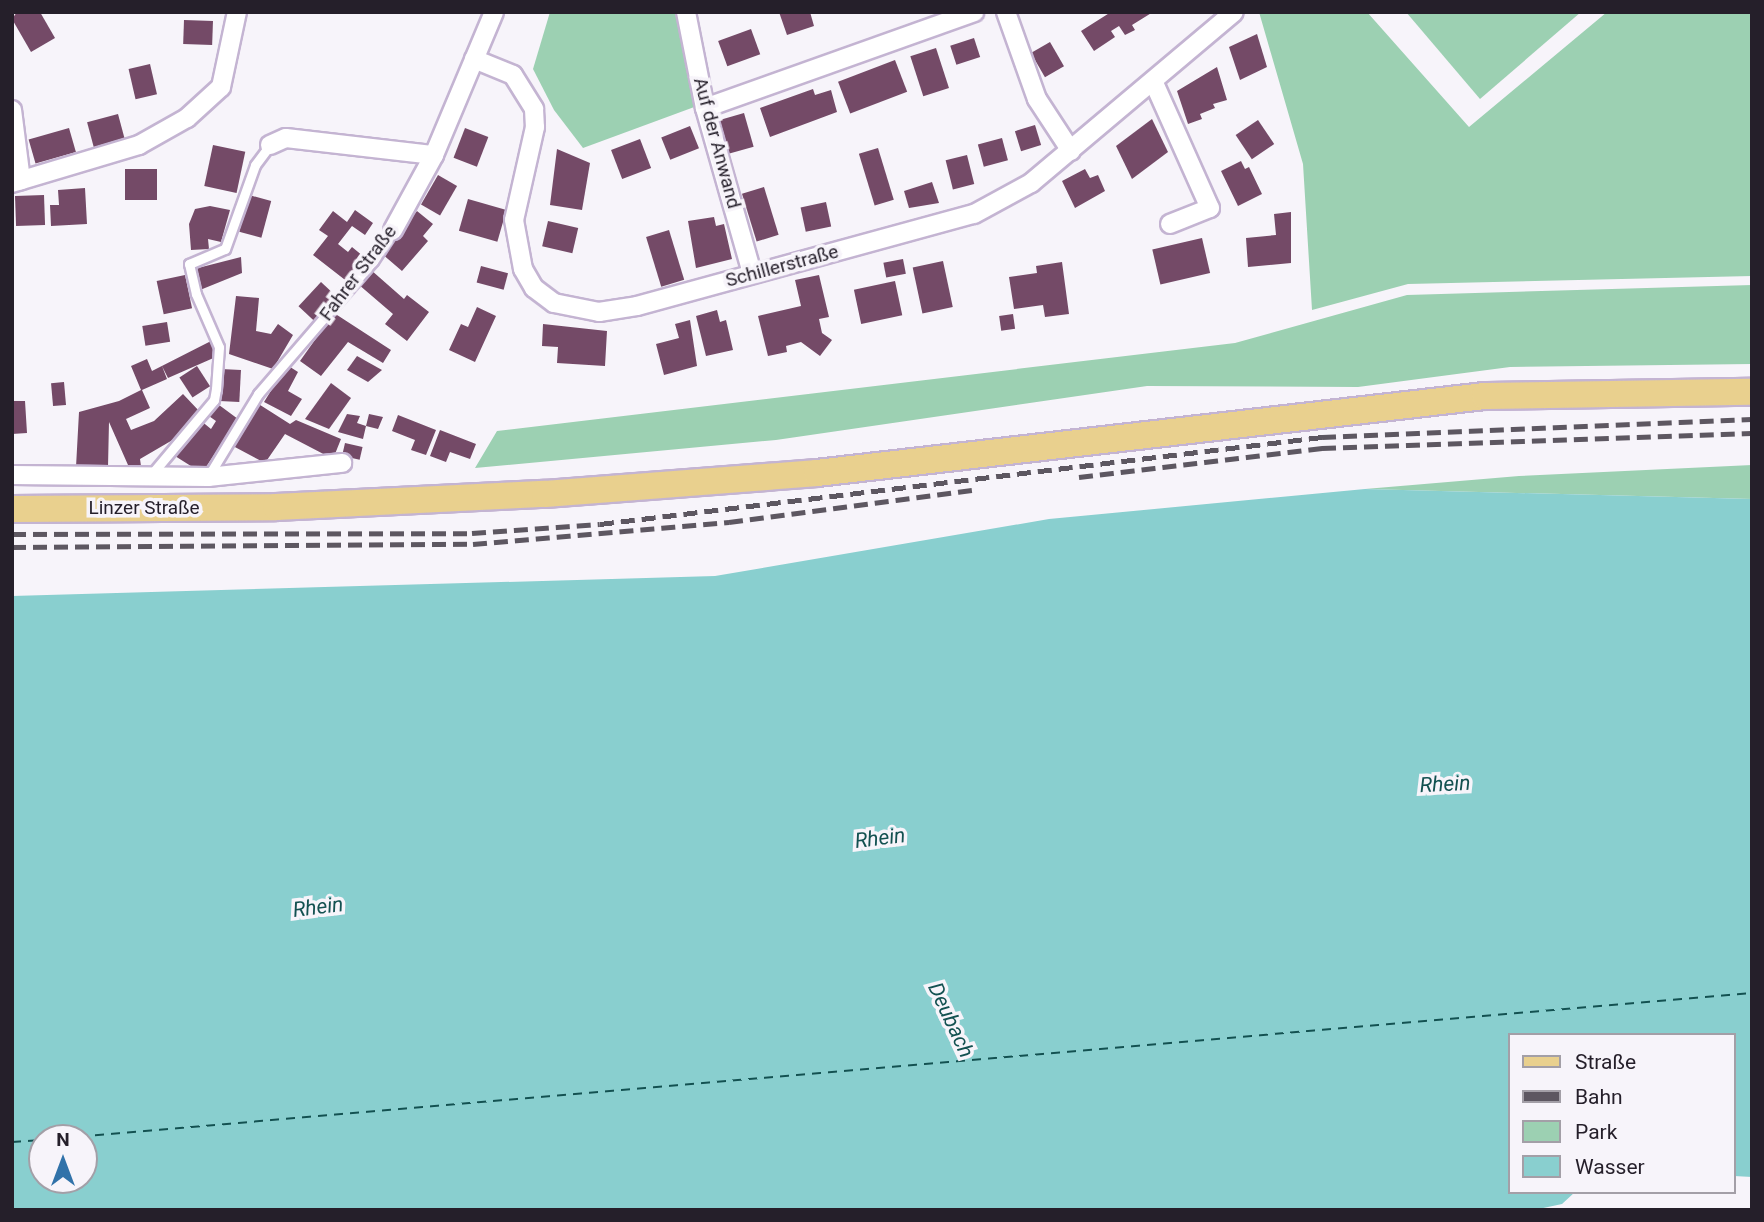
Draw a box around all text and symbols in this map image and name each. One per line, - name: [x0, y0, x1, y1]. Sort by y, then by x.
- street label: Auf der Anwand: [689, 75, 745, 211]
- street label: Fahrer Straße: [315, 221, 401, 325]
- street label: Schillerstraße: [723, 240, 841, 292]
- street label: Linzer Straße: [88, 497, 200, 519]
- water label: Rhein: [1419, 770, 1471, 798]
- water label: Rhein: [853, 822, 907, 854]
- water label: Rhein: [291, 891, 345, 923]
- water label: Deubach: [923, 979, 979, 1061]
- legend: [1508, 1033, 1736, 1194]
- text: Straße: [1575, 1050, 1636, 1074]
- text: Bahn: [1575, 1085, 1623, 1109]
- text: Park: [1575, 1120, 1617, 1144]
- north arrow: [28, 1124, 98, 1194]
- text: N: [56, 1128, 70, 1151]
- text: Wasser: [1575, 1155, 1645, 1179]

